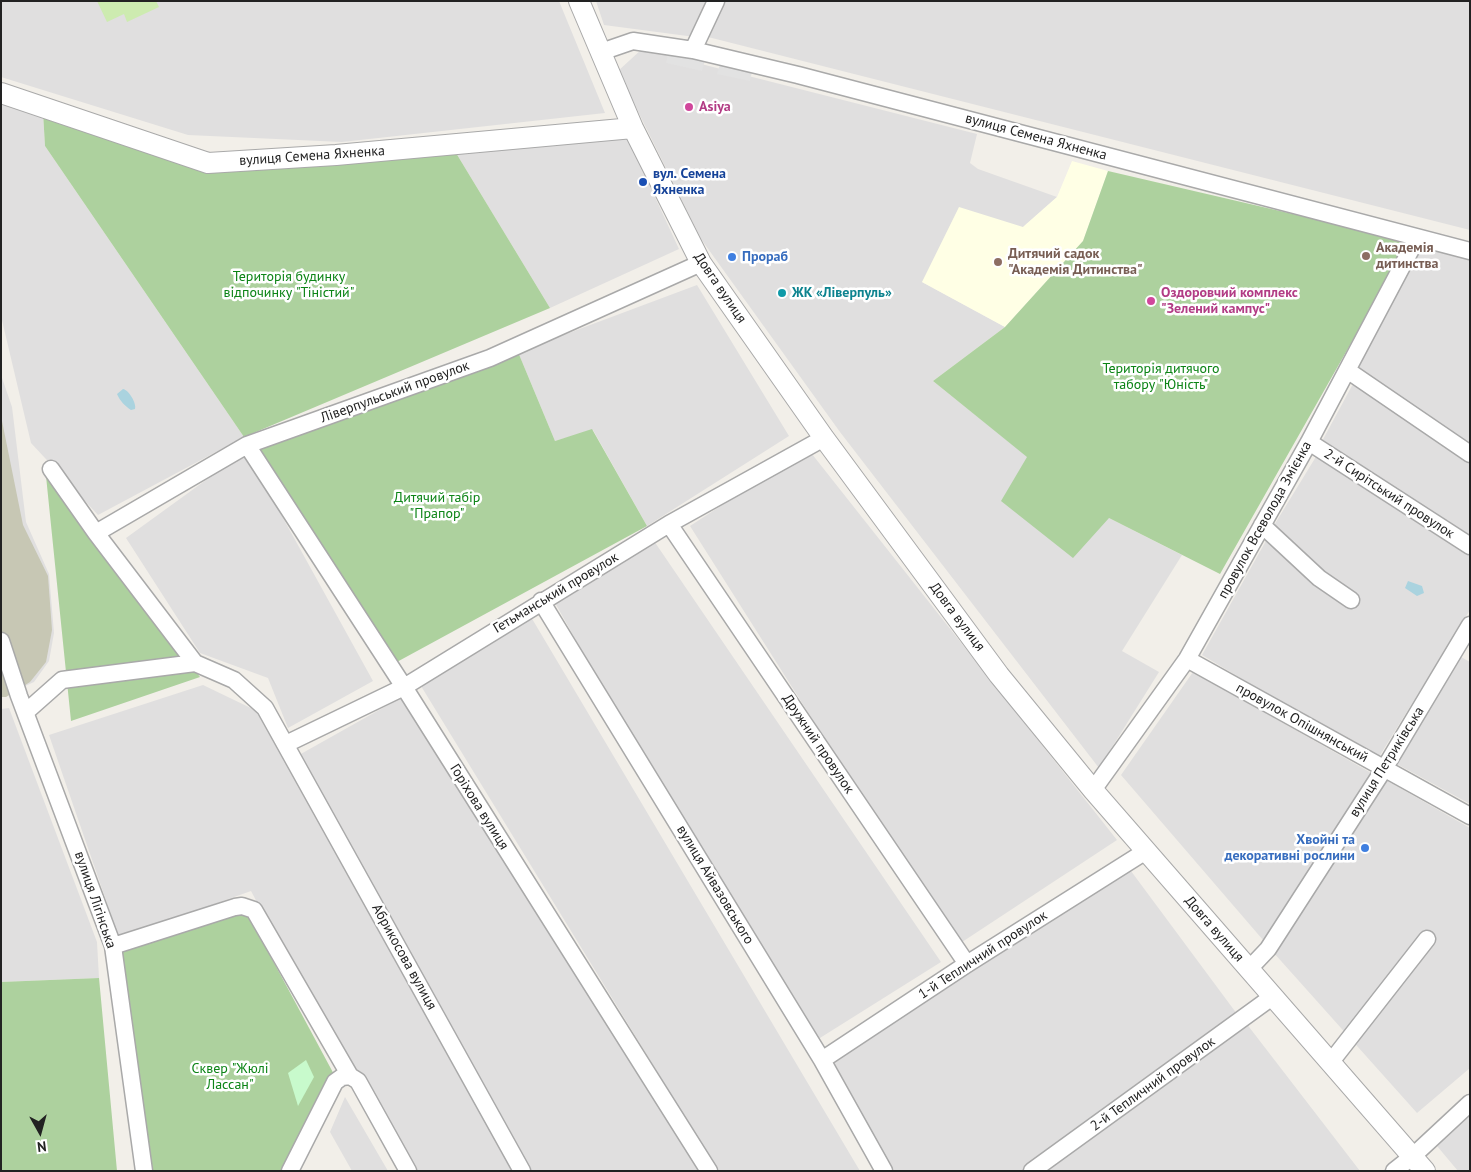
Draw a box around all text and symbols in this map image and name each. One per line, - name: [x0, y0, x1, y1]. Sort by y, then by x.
- place label: Asiya: [699, 99, 731, 115]
- marker: Asiya: [683, 101, 695, 113]
- street label: вулиця Семена Яхненка: [963, 110, 1109, 164]
- street label: вулиця Семена Яхненка: [239, 143, 385, 169]
- place label: вул. Семена Яхненка: [653, 166, 726, 198]
- marker: вул. Семена Яхненка: [637, 176, 649, 188]
- place label: Академія дитинства: [1376, 240, 1438, 272]
- place label: Дитячий садок "Академія Дитинства": [1008, 246, 1143, 278]
- street label: Довга вулиця: [690, 249, 750, 327]
- place label: Прораб: [742, 249, 788, 265]
- marker: Академія дитинства: [1360, 250, 1372, 262]
- marker: Прораб: [726, 251, 738, 263]
- marker: Дитячий садок "Академія Дитинства": [992, 256, 1004, 268]
- park label: Територія будинку відпочинку "Тіністий": [224, 269, 354, 302]
- place label: ЖК «Ліверпуль»: [792, 285, 892, 301]
- place label: Оздоровчий комплекс "Зелений кампус": [1161, 285, 1298, 318]
- marker: ЖК «Ліверпуль»: [776, 287, 788, 299]
- marker: Оздоровчий комплекс "Зелений кампус": [1145, 295, 1157, 307]
- street label: Ліверпульський провулок: [318, 357, 472, 427]
- park label: Територія дитячого табору "Юність": [1102, 361, 1220, 394]
- street label: провулок Всеволода Змієнка: [1215, 438, 1315, 602]
- street label: 2-й Сирітський провулок: [1321, 446, 1457, 542]
- park label: Дитячий табір "Прапор": [394, 490, 480, 522]
- street label: Гетьманський провулок: [490, 549, 622, 637]
- street label: Довга вулиця: [926, 579, 988, 655]
- street label: провулок Опішнянський: [1233, 680, 1371, 766]
- street label: Дружний провулок: [779, 691, 857, 797]
- street label: вулиця Петриківська: [1346, 704, 1428, 820]
- street label: Горіхова вулиця: [446, 761, 512, 853]
- street label: вулиця Айвазовського: [673, 822, 757, 948]
- place label: Хвойні та декоративні рослини: [1224, 832, 1355, 864]
- marker: Хвойні та декоративні рослини: [1359, 842, 1371, 854]
- street label: вулиця Лігінська: [71, 849, 119, 951]
- street label: Довга вулиця: [1181, 893, 1247, 965]
- street label: Абрикосова вулиця: [368, 901, 440, 1013]
- street label: 1-й Тепличний провулок: [916, 907, 1050, 1003]
- street label: 2-й Тепличний провулок: [1087, 1033, 1219, 1135]
- park label: Сквер "Жюлі Лассан": [192, 1061, 268, 1094]
- north arrow: [15, 1107, 65, 1157]
- text: N: [36, 1137, 47, 1156]

